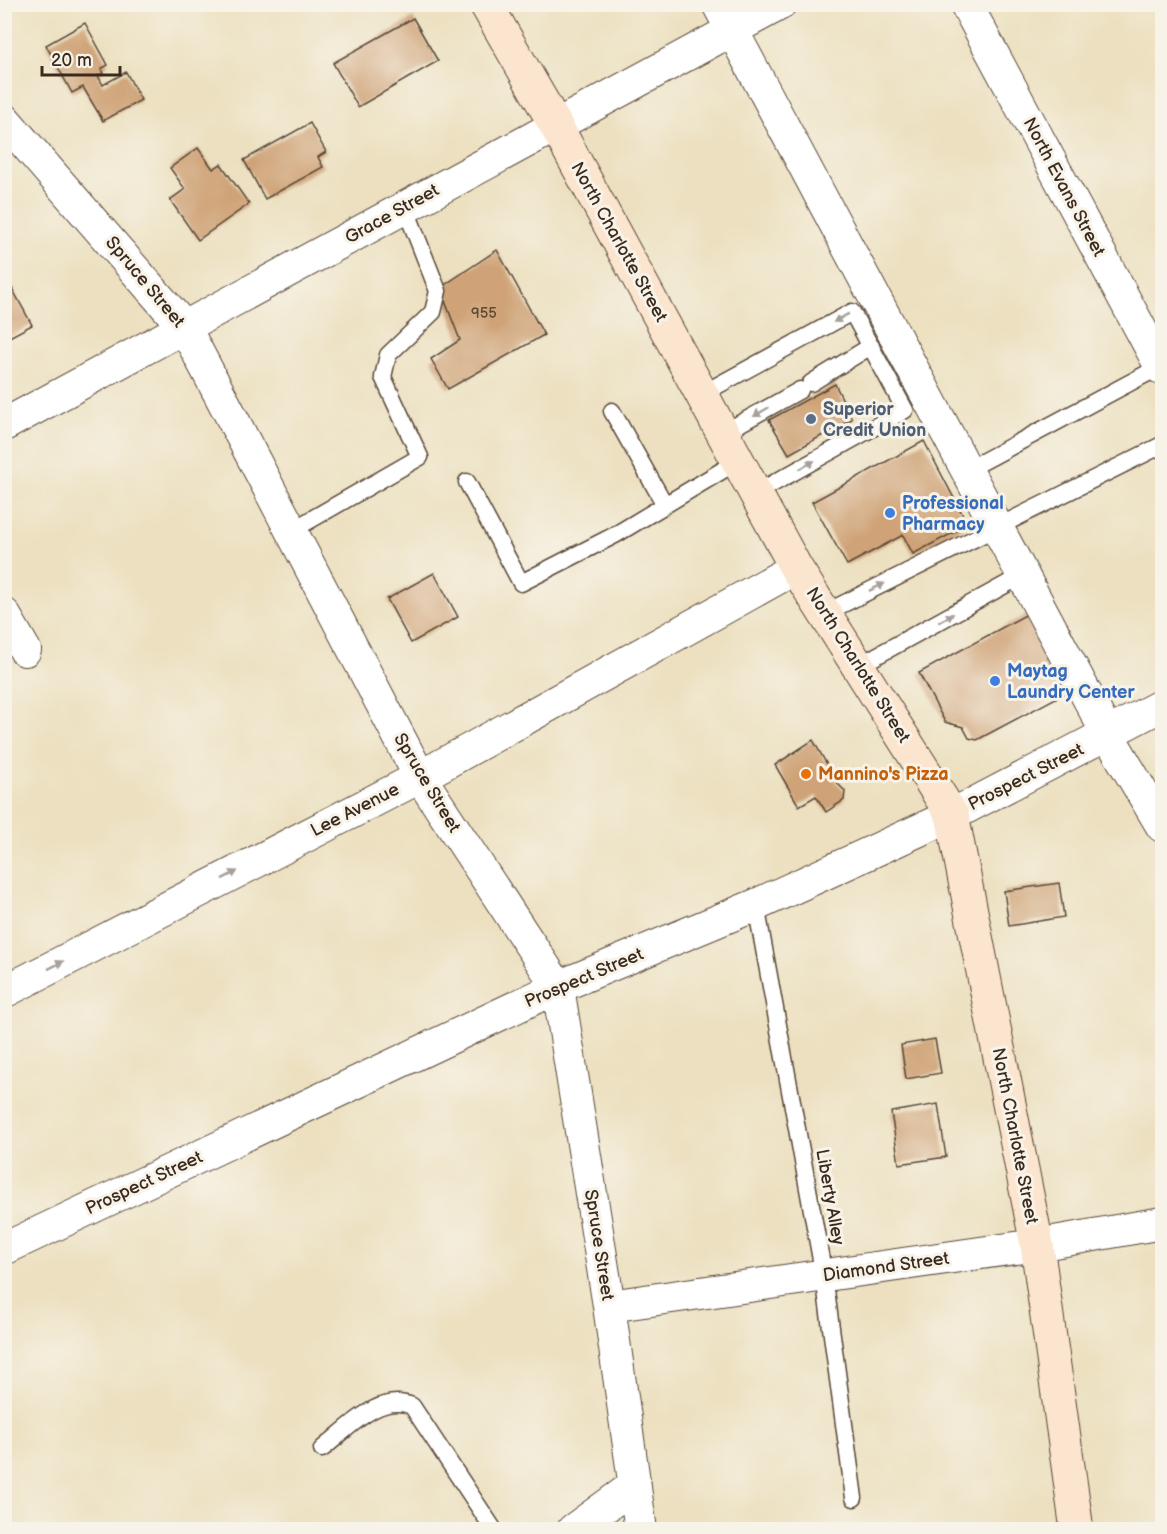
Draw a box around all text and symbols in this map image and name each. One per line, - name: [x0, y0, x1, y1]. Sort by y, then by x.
- scale bar: [42, 39, 120, 77]
- text: 20 m: [51, 50, 92, 71]
- street label: North Evans Street: [1019, 114, 1110, 260]
- street label: North Charlotte Street: [566, 159, 672, 326]
- street label: Grace Street: [341, 179, 443, 248]
- street label: Spruce Street: [101, 232, 189, 332]
- house number: 955: [471, 304, 497, 323]
- one-way arrow: [833, 313, 850, 323]
- place label: Superior Credit Union: [823, 399, 926, 441]
- one-way arrow: [753, 406, 770, 416]
- marker: Superior Credit Union: [804, 412, 818, 426]
- one-way arrow: [799, 460, 816, 470]
- place label: Professional Pharmacy: [902, 493, 1004, 535]
- marker: Professional Pharmacy: [883, 506, 897, 520]
- street label: North Charlotte Street: [802, 583, 915, 747]
- one-way arrow: [869, 583, 886, 592]
- one-way arrow: [938, 613, 955, 623]
- place label: Maytag Laundry Center: [1007, 661, 1135, 703]
- marker: Maytag Laundry Center: [988, 674, 1002, 688]
- street label: Spruce Street: [389, 730, 465, 837]
- street label: Prospect Street: [965, 739, 1088, 815]
- place label: Mannino's Pizza: [818, 764, 949, 785]
- marker: Mannino's Pizza: [799, 767, 813, 781]
- street label: Lee Avenue: [307, 779, 403, 841]
- one-way arrow: [221, 870, 238, 880]
- street label: Prospect Street: [522, 943, 647, 1012]
- one-way arrow: [48, 960, 65, 970]
- street label: North Charlotte Street: [988, 1046, 1042, 1226]
- street label: Prospect Street: [82, 1147, 206, 1219]
- street label: Liberty Alley: [811, 1147, 849, 1247]
- street label: Spruce Street: [580, 1188, 618, 1302]
- street label: Diamond Street: [822, 1248, 951, 1286]

